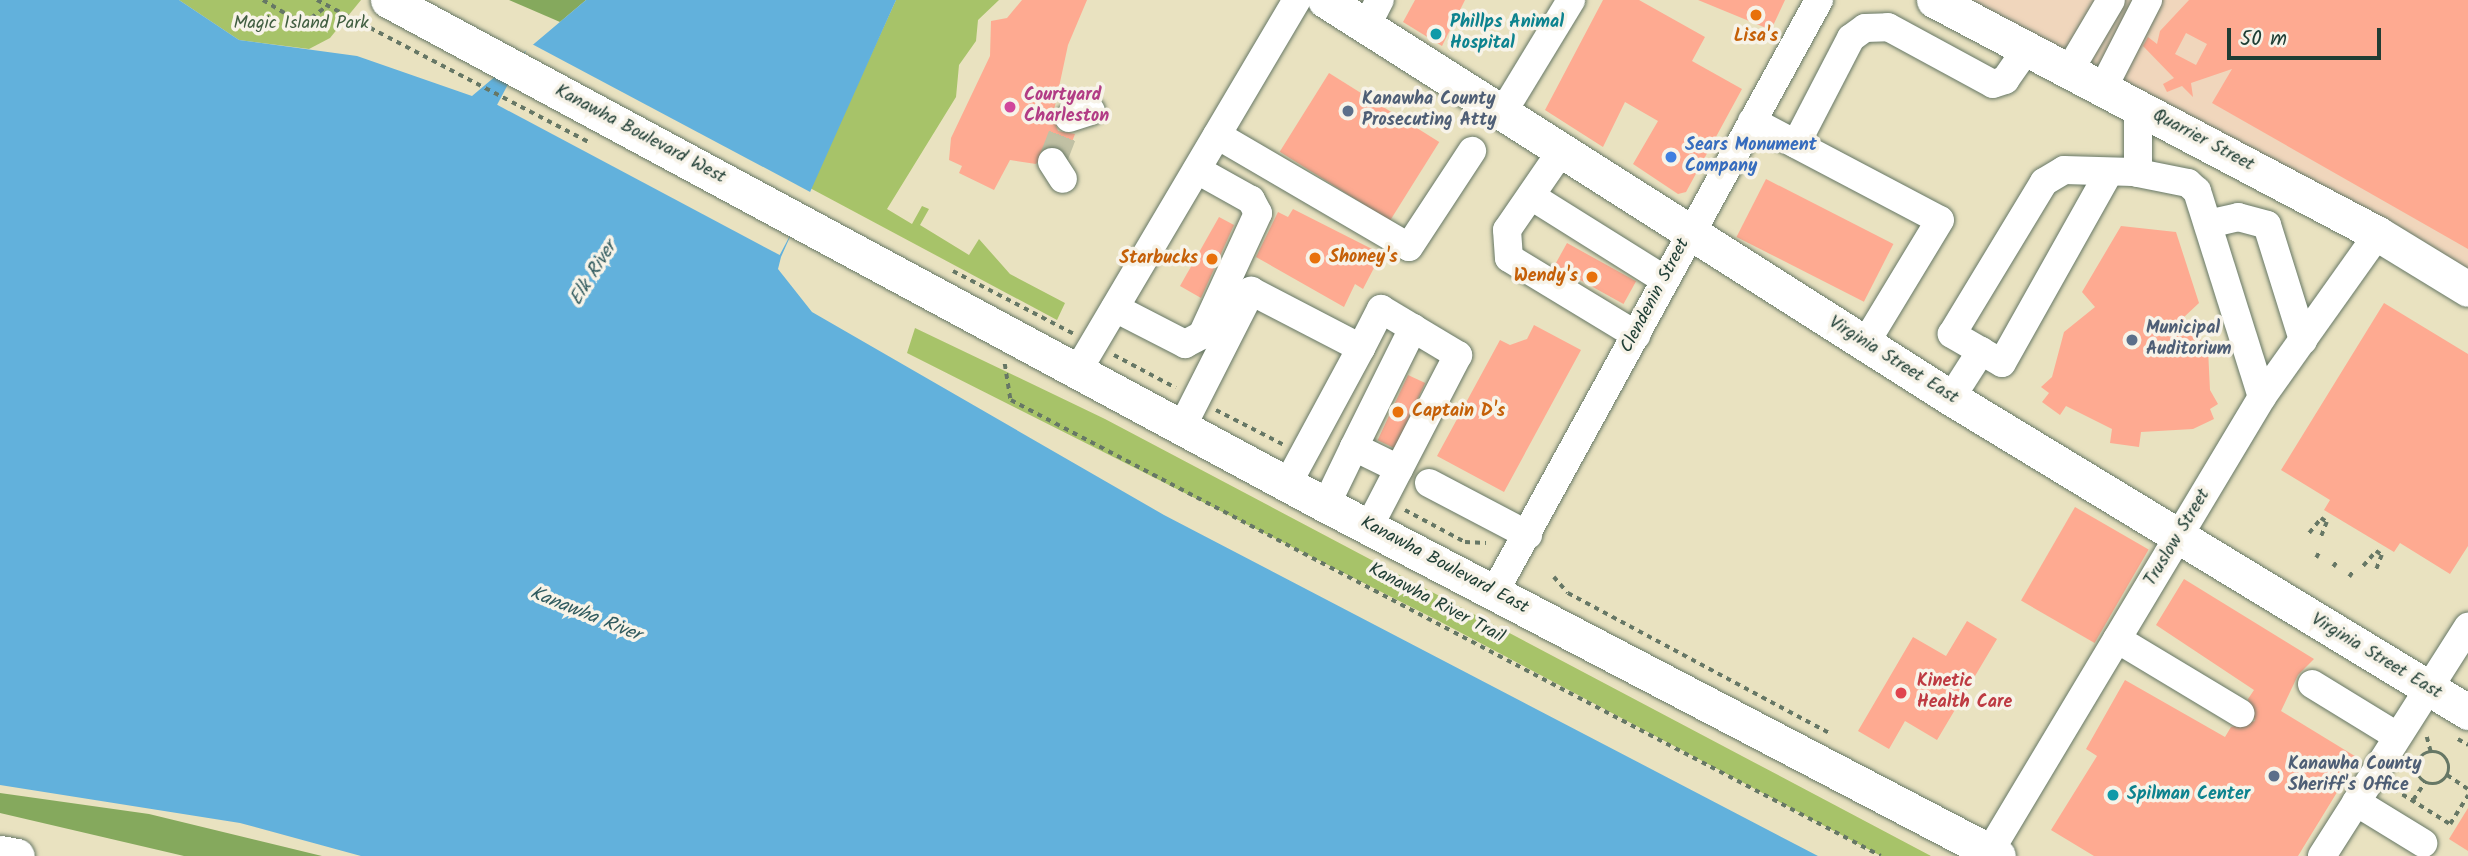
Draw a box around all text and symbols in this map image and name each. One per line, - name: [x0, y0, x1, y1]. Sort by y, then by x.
- marker: Lisa's: [1748, 7, 1764, 23]
- park label: Magic Island Park: [233, 13, 369, 35]
- place label: Phillps Animal Hospital: [1450, 13, 1564, 56]
- scale bar: [2230, 14, 2384, 58]
- text: 50 m: [2240, 23, 2287, 56]
- marker: Phillps Animal Hospital: [1428, 26, 1444, 42]
- place label: Lisa's: [1734, 26, 1778, 48]
- street label: Kanawha Boulevard West: [551, 81, 729, 189]
- place label: Courtyard Charleston: [1024, 86, 1109, 128]
- place label: Kanawha County Prosecuting Atty: [1362, 90, 1497, 132]
- marker: Courtyard Charleston: [1002, 99, 1018, 115]
- marker: Kanawha County Prosecuting Atty: [1340, 103, 1356, 119]
- street label: Quarrier Street: [2149, 105, 2257, 177]
- place label: Sears Monument Company: [1685, 136, 1817, 178]
- marker: Sears Monument Company: [1663, 149, 1679, 165]
- street label: Clendenin Street: [1617, 235, 1695, 357]
- water label: Elk River: [566, 238, 622, 310]
- place label: Shoney's: [1329, 247, 1398, 269]
- place label: Starbucks: [1119, 248, 1198, 270]
- marker: Shoney's: [1307, 250, 1323, 266]
- marker: Starbucks: [1204, 251, 1220, 267]
- place label: Wendy's: [1514, 266, 1578, 288]
- marker: Wendy's: [1584, 269, 1600, 285]
- street label: Virginia Street East: [1824, 312, 1962, 410]
- place label: Municipal Auditorium: [2146, 319, 2231, 362]
- marker: Municipal Auditorium: [2124, 332, 2140, 348]
- place label: Captain D's: [1412, 401, 1505, 423]
- marker: Captain D's: [1390, 404, 1406, 420]
- street label: Truslow Street: [2141, 486, 2215, 590]
- street label: Kanawha Boulevard East: [1356, 513, 1532, 619]
- street label: Kanawha River Trail: [1364, 559, 1508, 649]
- water label: Kanawha River: [526, 582, 644, 648]
- street label: Virginia Street East: [2307, 609, 2445, 705]
- place label: Kinetic Health Care: [1917, 672, 2012, 714]
- marker: Kinetic Health Care: [1891, 683, 1911, 703]
- place label: Kanawha County Sheriff's Office: [2288, 755, 2422, 798]
- marker: Kanawha County Sheriff's Office: [2266, 768, 2282, 784]
- place label: Spilman Center: [2127, 784, 2250, 806]
- marker: Spilman Center: [2105, 787, 2121, 803]

